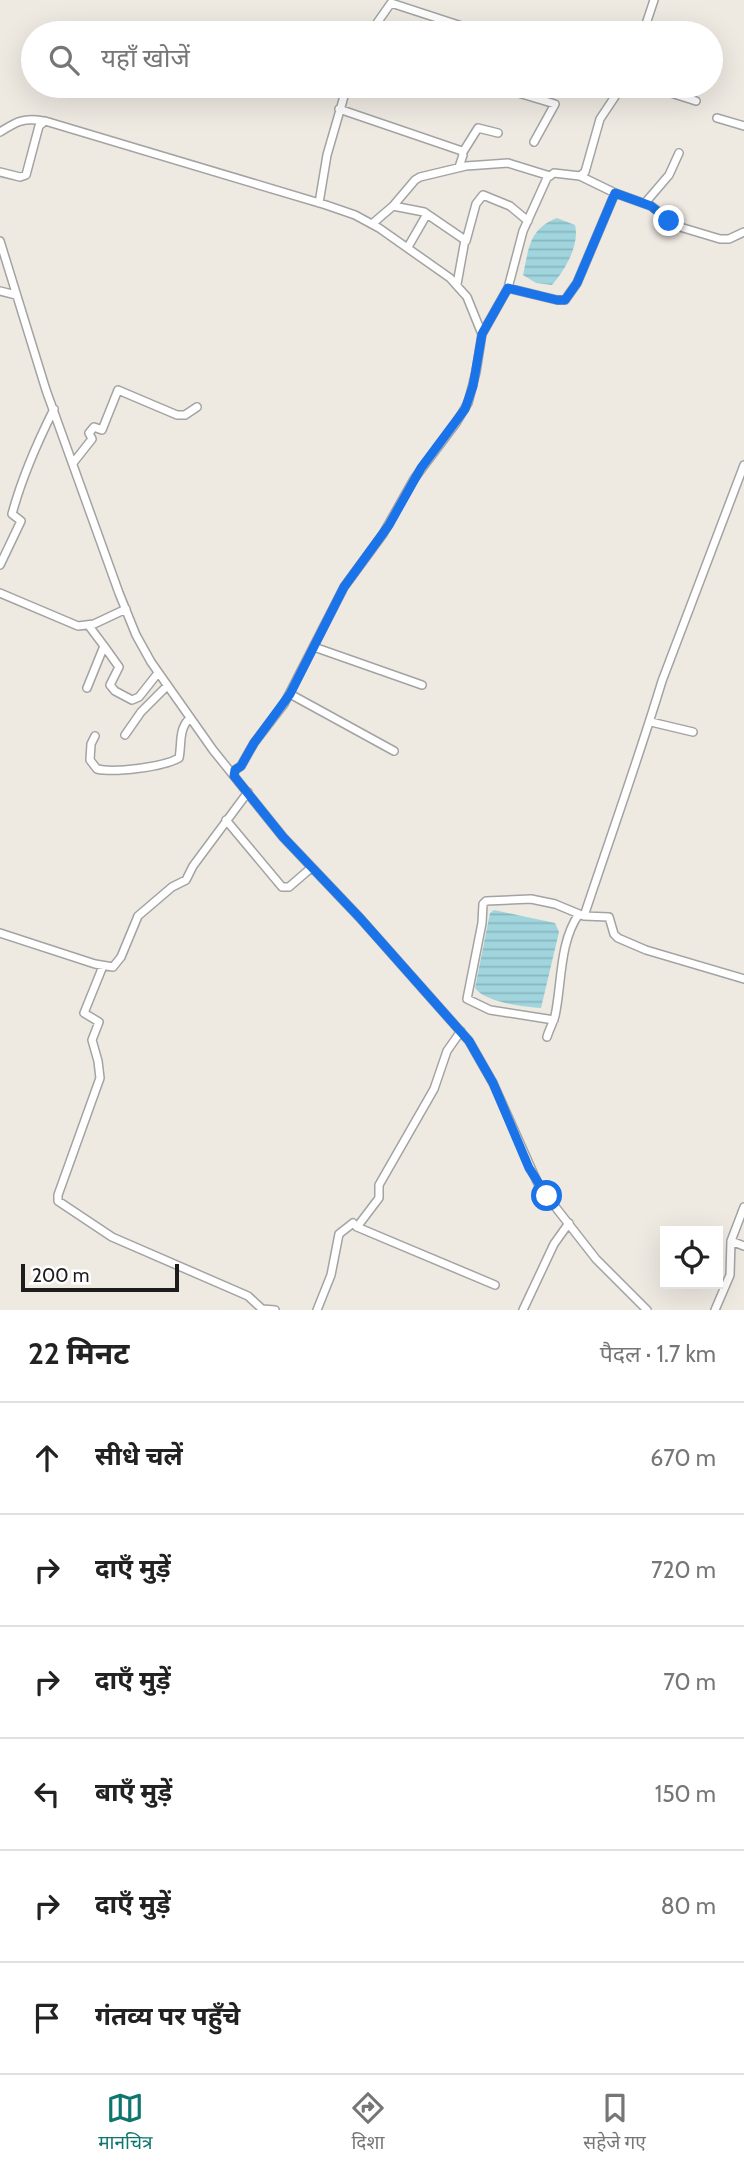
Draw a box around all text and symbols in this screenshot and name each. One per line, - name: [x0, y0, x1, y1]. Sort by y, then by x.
- search box: [21, 21, 723, 98]
- icon: search: [45, 41, 83, 79]
- text: यहाँ खोजें: [101, 42, 190, 74]
- route end: [653, 205, 684, 236]
- route start: [531, 1180, 562, 1211]
- map controls: [660, 1226, 723, 1289]
- button: locate: [660, 1226, 723, 1289]
- scale bar: [21, 1261, 178, 1293]
- text: 200 m: [32, 1264, 89, 1287]
- text: 22 मिनट: [28, 1335, 129, 1372]
- text: पैदल · 1.7 km: [600, 1340, 716, 1368]
- icon: ahead: [28, 1439, 66, 1477]
- text: सीधे चलें: [95, 1440, 183, 1472]
- text: 670 m: [650, 1444, 716, 1472]
- icon: right: [28, 1551, 66, 1589]
- text: दाएँ मुड़ें: [95, 1552, 171, 1584]
- text: 720 m: [651, 1556, 716, 1584]
- icon: right: [28, 1663, 66, 1701]
- text: दाएँ मुड़ें: [95, 1664, 171, 1696]
- text: 70 m: [663, 1668, 716, 1696]
- icon: left: [28, 1775, 66, 1813]
- text: बाएँ मुड़ें: [95, 1776, 172, 1808]
- text: 150 m: [655, 1780, 716, 1808]
- icon: right: [28, 1887, 66, 1925]
- text: दाएँ मुड़ें: [95, 1888, 171, 1920]
- text: 80 m: [661, 1892, 716, 1920]
- icon: arrive: [28, 1999, 66, 2037]
- text: गंतव्य पर पहुँचे: [95, 2000, 240, 2032]
- tab: मानचित्र: [98, 2089, 153, 2157]
- tab: दिशा: [349, 2089, 387, 2157]
- tab: सहेजे गए: [583, 2089, 646, 2157]

